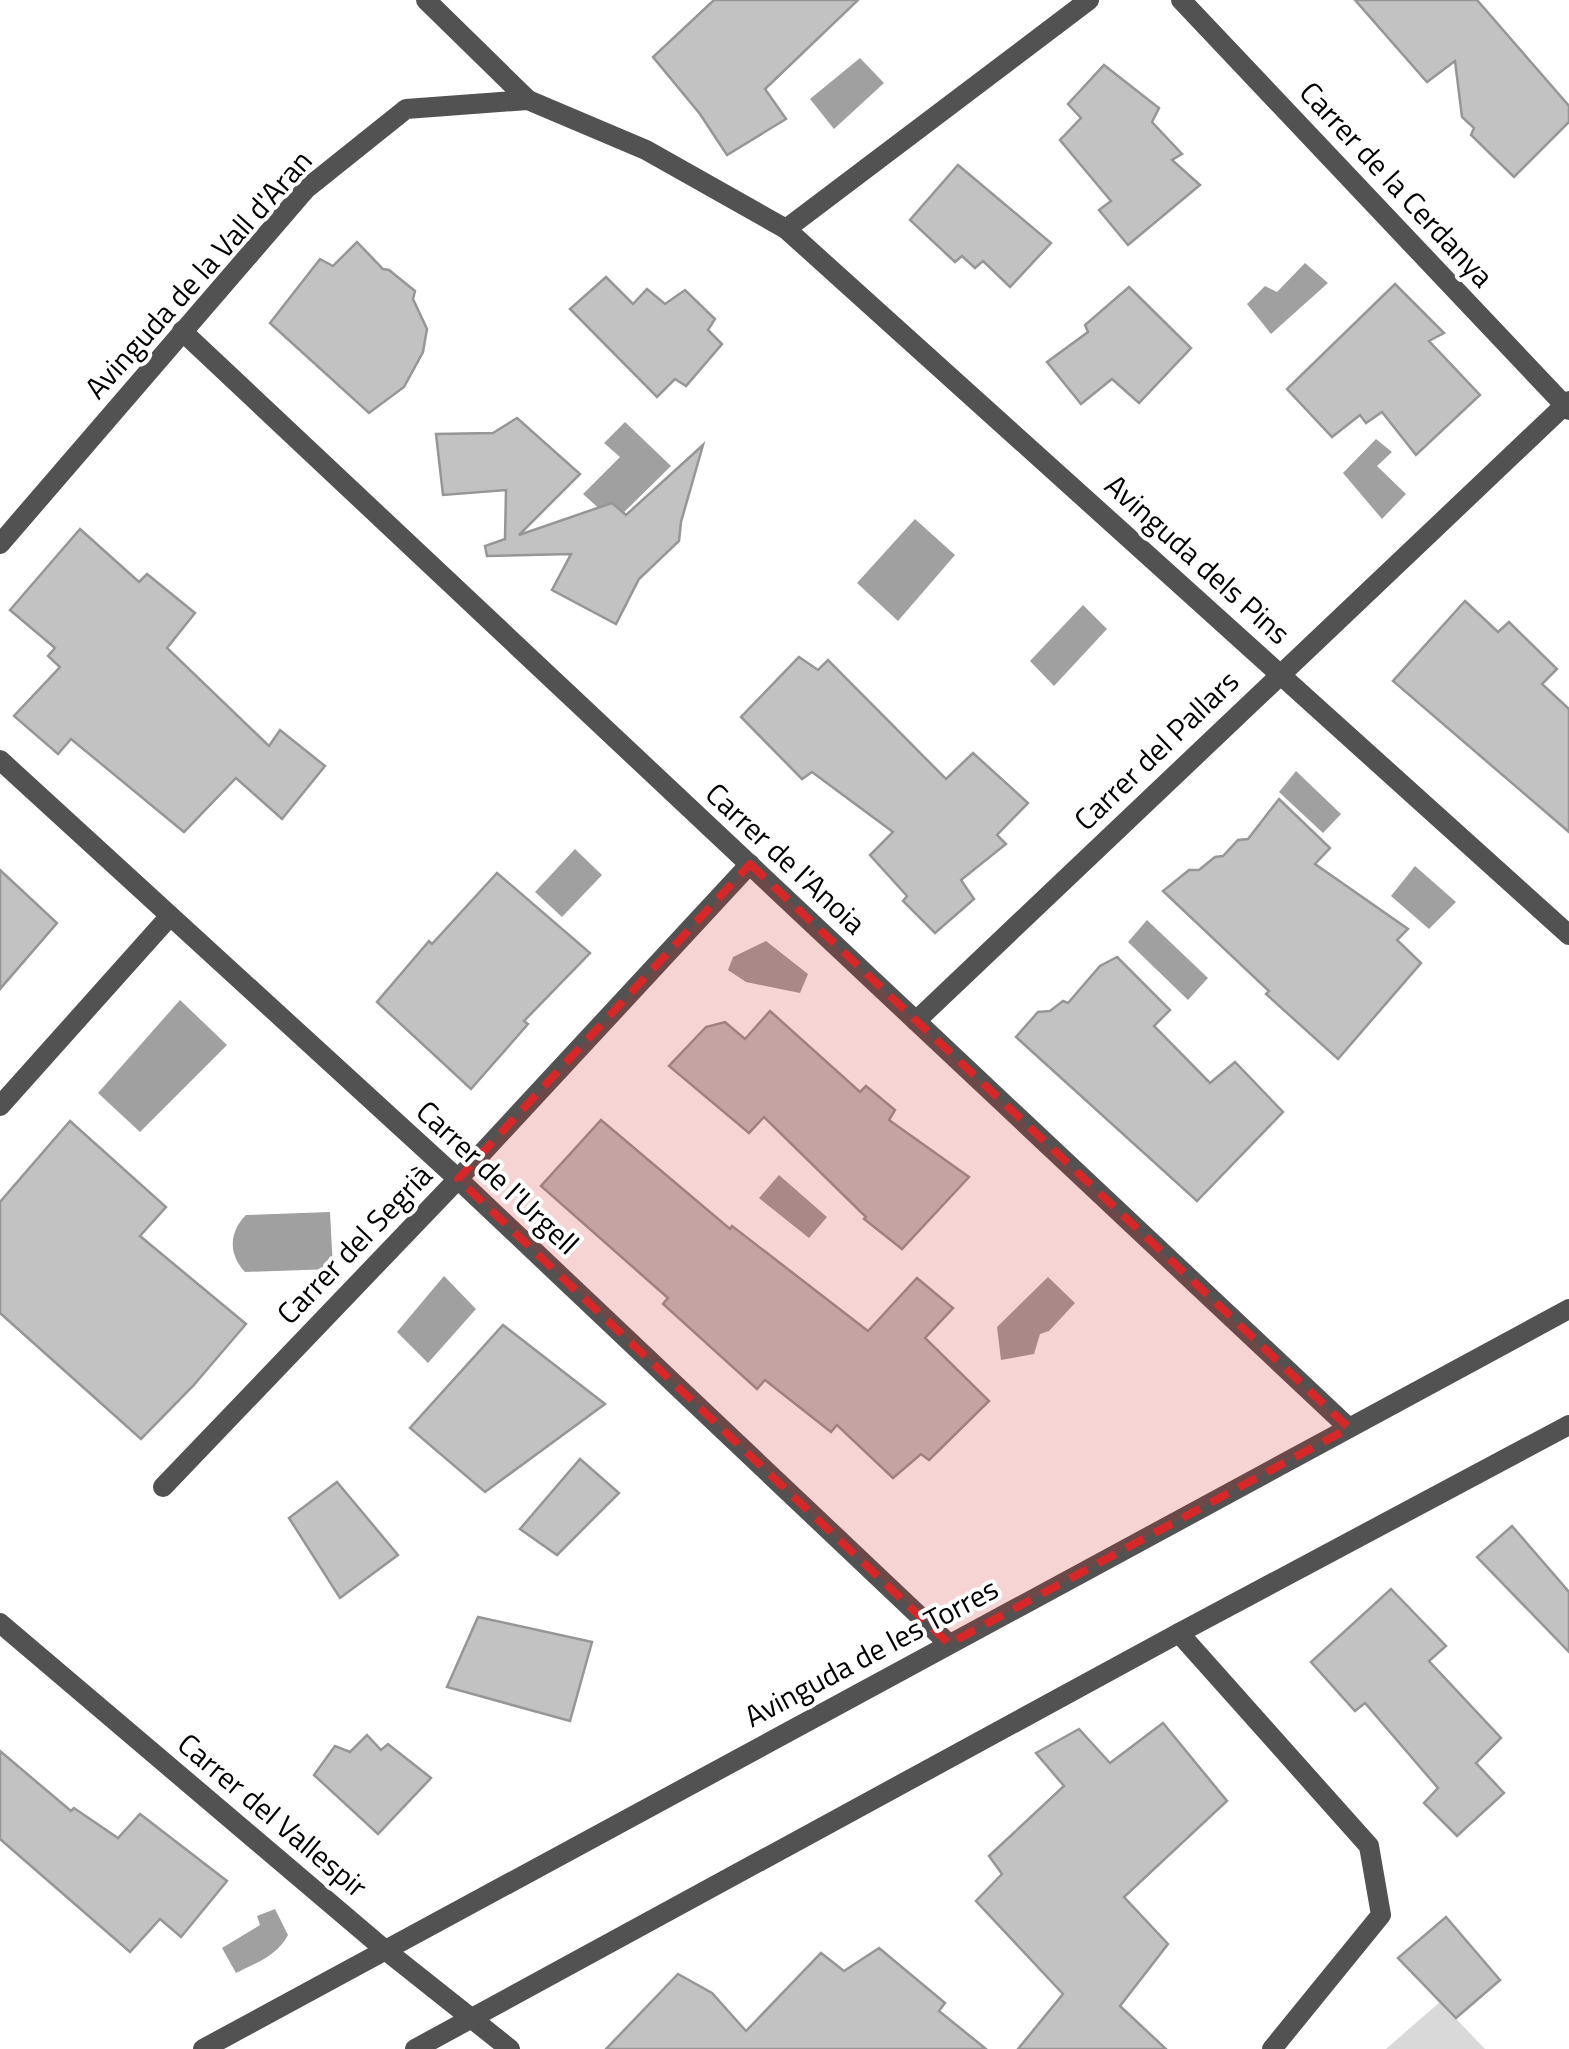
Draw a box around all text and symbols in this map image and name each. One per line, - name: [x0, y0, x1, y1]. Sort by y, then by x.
- street label: Carrer de la Cerdanya: [1289, 71, 1505, 297]
- street label: Avinguda de la Vall d'Aran: [73, 139, 323, 409]
- street label: Avinguda dels Pins: [1095, 463, 1301, 655]
- street label: Carrer del Pallars: [1063, 659, 1249, 841]
- street label: Carrer de l'Anoia: [695, 771, 877, 945]
- street label: Carrer de l'Urgell: [406, 1089, 590, 1265]
- street label: Carrer del Segrià: [265, 1153, 443, 1335]
- street label: Avinguda de les Torres: [736, 1565, 1006, 1739]
- street label: Carrer del Vallespir: [168, 1722, 378, 1908]

